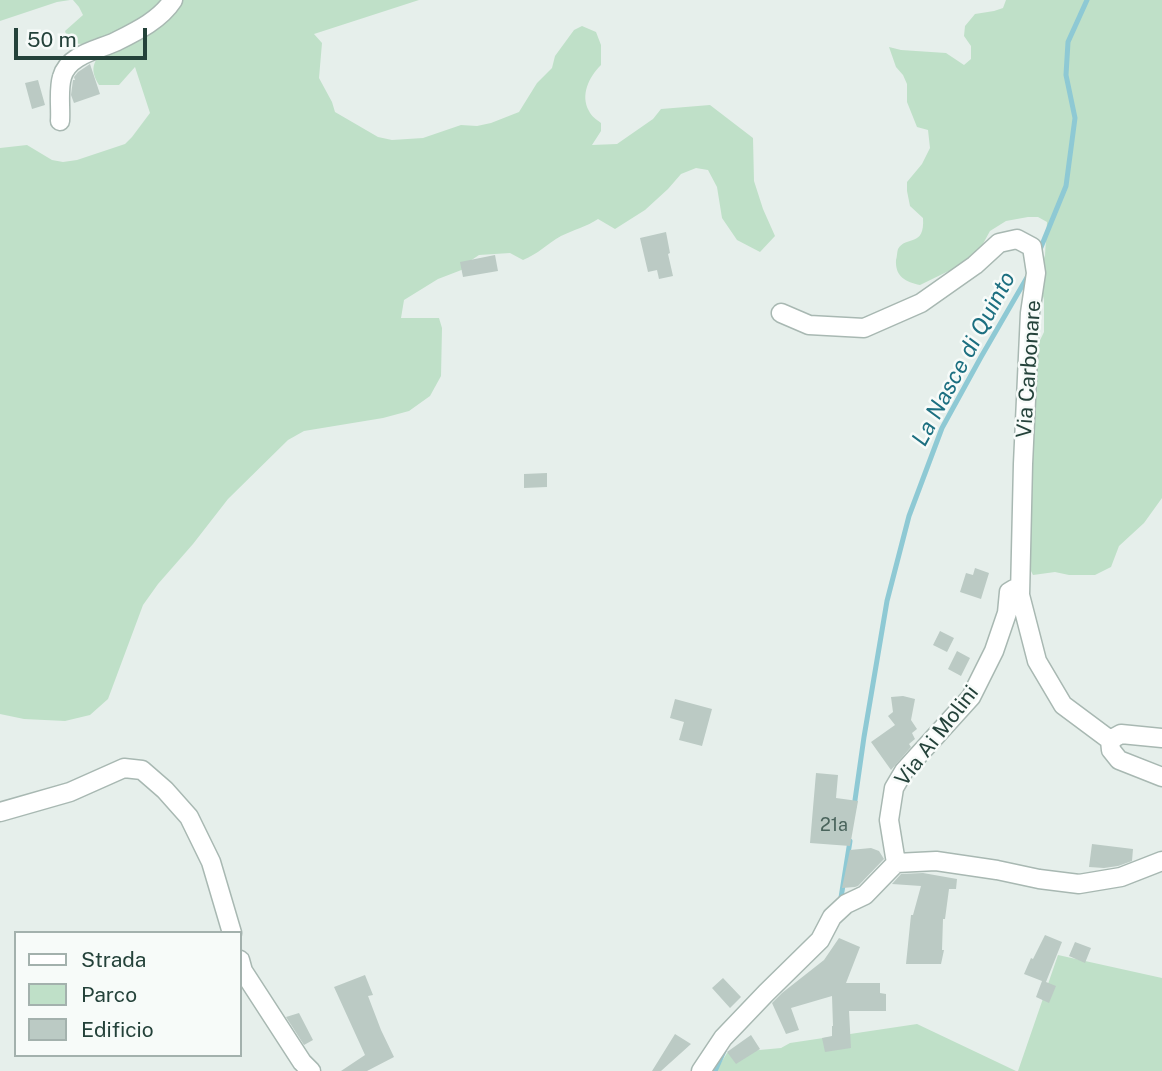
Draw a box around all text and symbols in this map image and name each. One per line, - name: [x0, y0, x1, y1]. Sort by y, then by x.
- scale bar: [18, 14, 150, 58]
- text: 50 m: [27, 27, 77, 52]
- water label: La Nasce di Quinto: [906, 267, 1022, 451]
- street label: Via Carbonare: [1012, 299, 1046, 439]
- street label: Via Ai Molini: [890, 681, 984, 791]
- house number: 21a: [820, 814, 848, 836]
- legend: [14, 931, 242, 1057]
- text: Strada: [81, 947, 146, 972]
- text: Parco: [81, 982, 137, 1007]
- text: Edificio: [81, 1017, 154, 1042]

